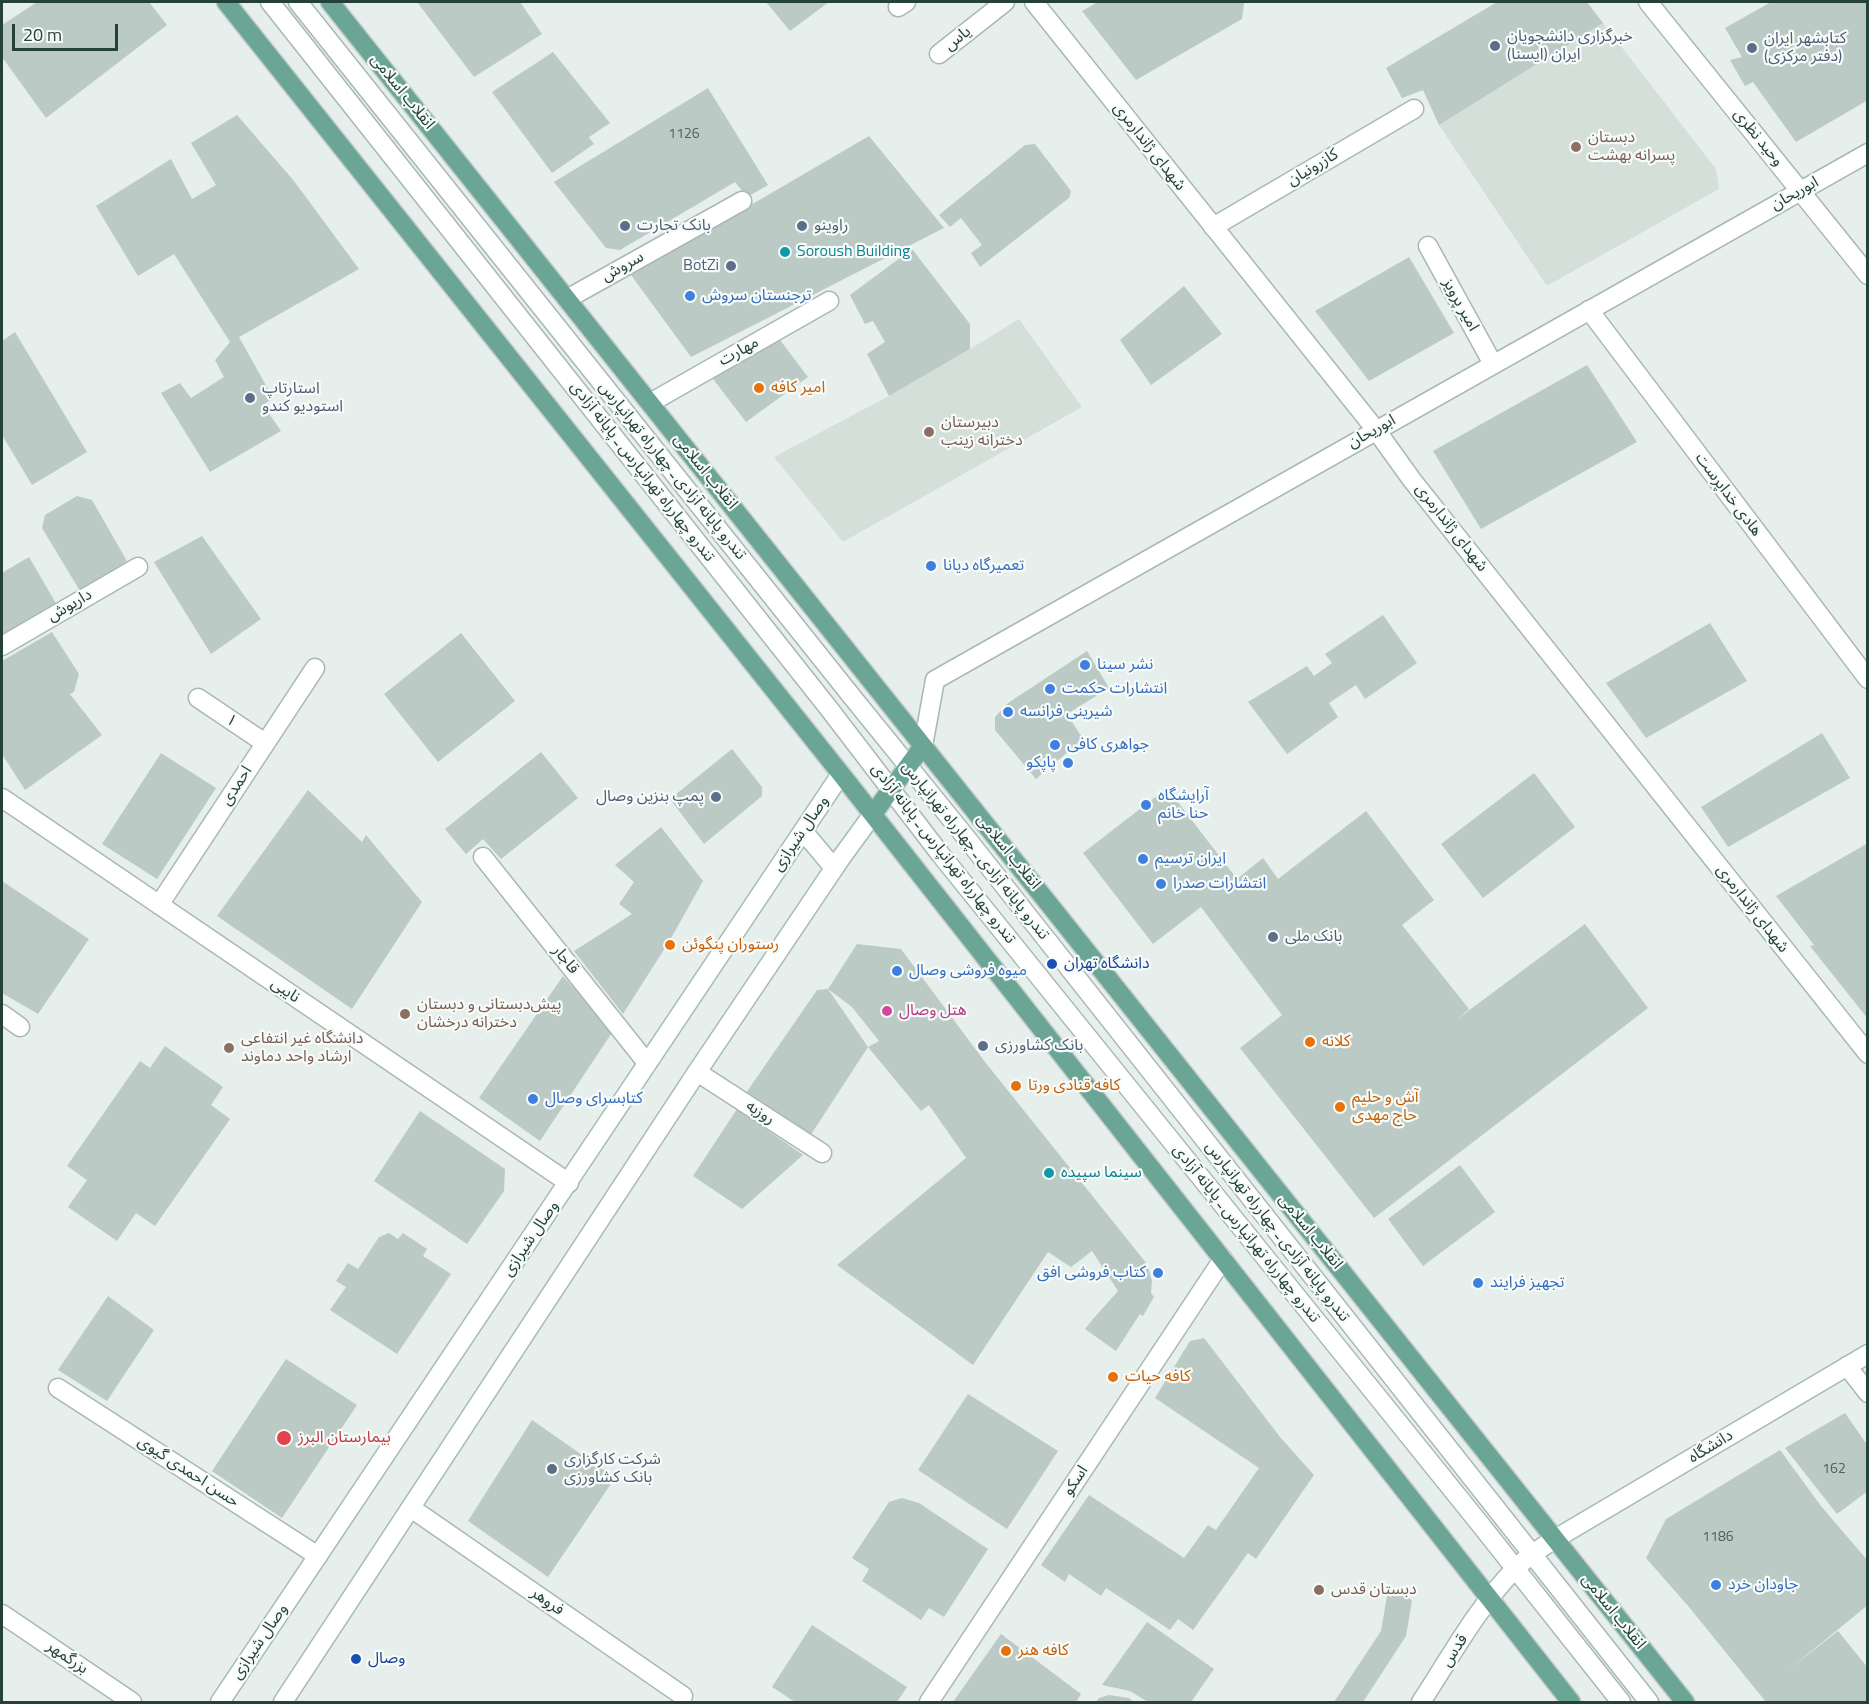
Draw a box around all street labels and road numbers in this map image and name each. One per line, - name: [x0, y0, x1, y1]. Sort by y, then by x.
- street label: یاس: [941, 22, 975, 56]
- street label: انقلاب اسلامی: [366, 51, 438, 133]
- street label: شهدای ژاندارمری: [1109, 99, 1189, 195]
- street label: وحید نظری: [1729, 105, 1787, 171]
- street label: کازرونیان: [1284, 145, 1342, 191]
- street label: ابوریحان: [1768, 173, 1822, 215]
- street label: سروش: [599, 248, 647, 286]
- street label: امیر پرویز: [1438, 275, 1482, 335]
- street label: مهارت: [716, 333, 762, 371]
- street label: تندرو چهارراه تهرانپارس ـ پایانه آزادی: [566, 378, 718, 566]
- street label: تندرو پایانه آزادی ـ چهارراه تهرانپارس: [594, 378, 750, 564]
- street label: ابوریحان: [1345, 411, 1399, 453]
- street label: انقلاب اسلامی: [669, 431, 741, 513]
- street label: هادی خداپرست: [1690, 449, 1766, 541]
- street label: شهدای ژاندارمری: [1411, 480, 1491, 576]
- street label: داریوش: [44, 586, 96, 626]
- street label: ۱: [222, 710, 240, 732]
- street label: تندرو پایانه آزادی ـ چهارراه تهرانپارس: [897, 758, 1053, 944]
- street label: تندرو چهارراه تهرانپارس ـ پایانه آزادی: [867, 760, 1019, 948]
- street label: احمدی: [217, 763, 257, 809]
- street label: وصال شیرازی: [769, 792, 833, 876]
- street label: انقلاب اسلامی: [972, 811, 1044, 893]
- street label: شهدای ژاندارمری: [1712, 861, 1792, 957]
- street label: قاجار: [548, 942, 582, 978]
- street label: نایبی: [267, 974, 303, 1008]
- street label: روزبه: [742, 1097, 778, 1129]
- street label: تندرو پایانه آزادی ـ چهارراه تهرانپارس: [1201, 1138, 1353, 1326]
- street label: تندرو چهارراه تهرانپارس ـ پایانه آزادی: [1168, 1141, 1324, 1327]
- street label: انقلاب اسلامی: [1274, 1191, 1346, 1273]
- street label: وصال شیرازی: [499, 1197, 563, 1281]
- street label: دانشگاه: [1685, 1426, 1737, 1468]
- street label: حسن احمدی گیوی: [134, 1432, 242, 1512]
- street label: اسکو: [1059, 1462, 1093, 1500]
- street label: انقلاب اسلامی: [1577, 1571, 1649, 1653]
- street label: فروهر: [527, 1584, 567, 1620]
- street label: وصال شیرازی: [228, 1600, 292, 1684]
- street label: قدس: [1437, 1631, 1473, 1671]
- street label: بزرگمهر: [42, 1637, 92, 1679]

